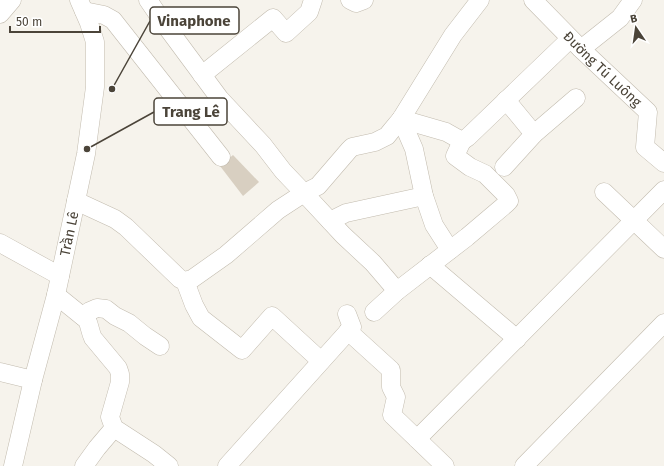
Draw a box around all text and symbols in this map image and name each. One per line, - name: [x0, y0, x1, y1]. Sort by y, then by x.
- callout: Vinaphone: [150, 7, 239, 34]
- scale bar: [10, 8, 100, 34]
- north arrow: [616, 8, 656, 48]
- text: Vinaphone: [157, 12, 230, 30]
- text: B: [629, 12, 639, 26]
- text: 50 m: [16, 15, 42, 29]
- street label: Đường Tú Luông: [559, 28, 646, 111]
- callout: Trang Lê: [154, 98, 227, 125]
- text: Trang Lê: [162, 103, 220, 121]
- street label: Trần Lê: [56, 210, 83, 258]

